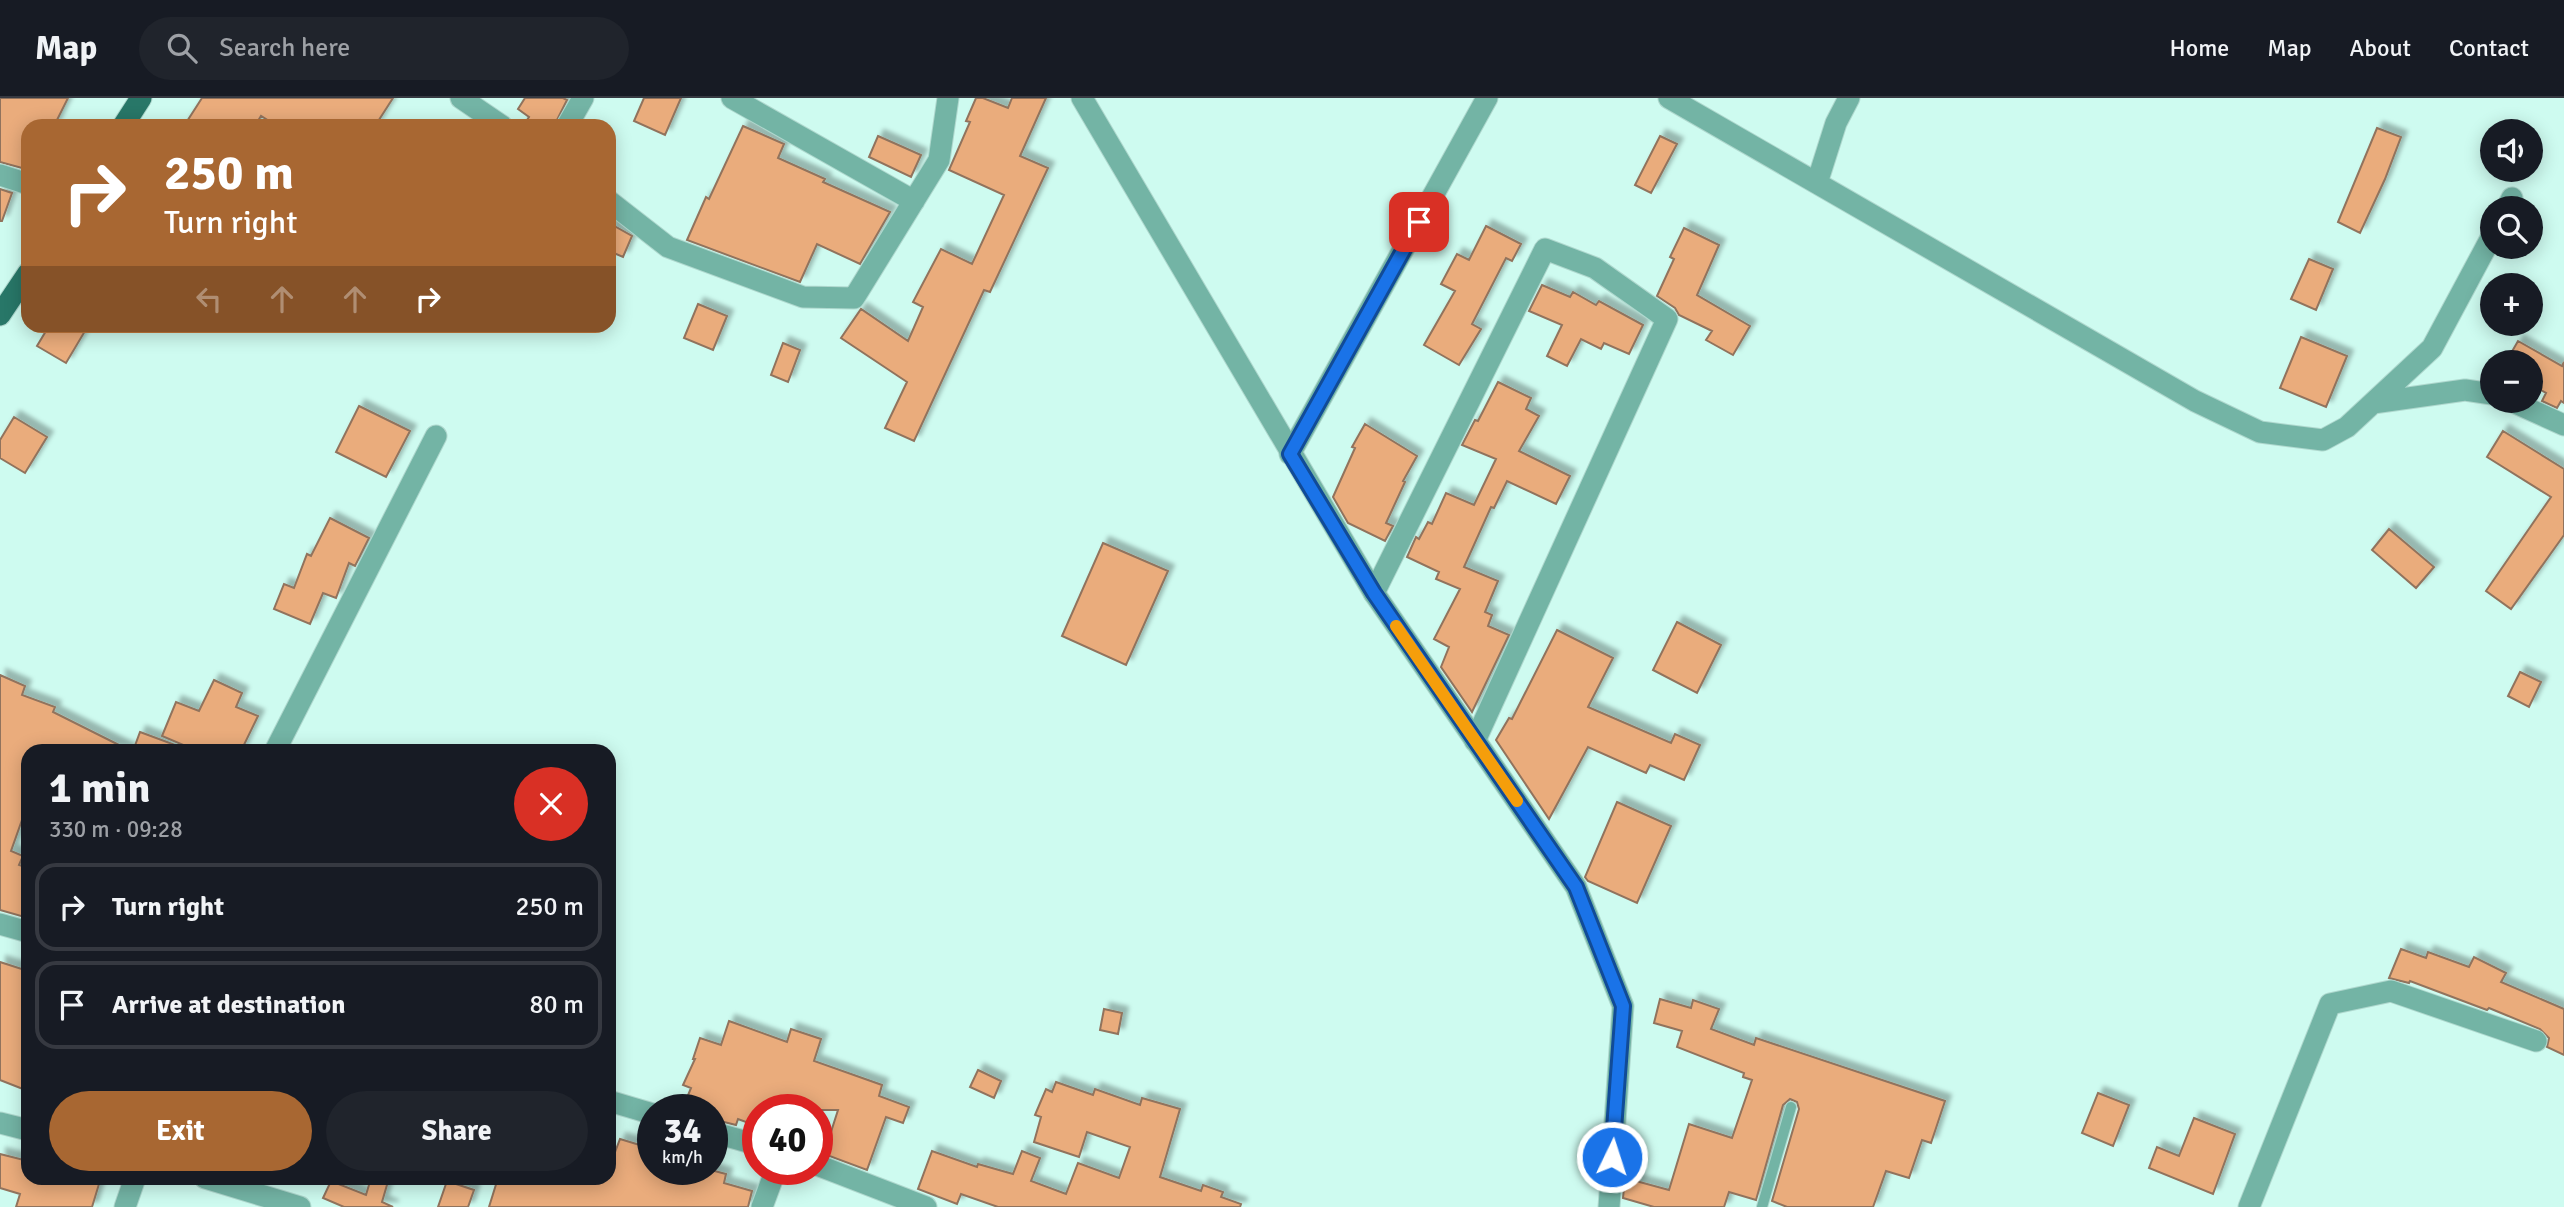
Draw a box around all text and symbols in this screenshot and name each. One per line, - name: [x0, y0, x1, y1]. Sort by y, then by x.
- search box: [139, 17, 629, 80]
- text: Map: [35, 28, 97, 69]
- icon: search: [163, 29, 201, 67]
- text: Search here: [219, 32, 350, 64]
- text: Home: [2169, 33, 2229, 63]
- text: Map: [2267, 33, 2312, 63]
- text: About: [2350, 33, 2411, 63]
- text: Contact: [2449, 33, 2529, 63]
- map controls: [2480, 119, 2543, 413]
- button: sound: [2480, 119, 2543, 182]
- text: 250 m: [164, 143, 294, 203]
- icon: right: [49, 147, 140, 238]
- pin: [1389, 192, 1449, 252]
- button: search: [2480, 196, 2543, 259]
- text: Turn right: [164, 203, 297, 242]
- icon: arrive: [1400, 203, 1438, 241]
- button: +: [2480, 273, 2543, 336]
- icon: left: [190, 280, 228, 318]
- icon: ahead: [263, 280, 301, 318]
- icon: ahead: [336, 280, 374, 318]
- icon: right: [409, 280, 447, 318]
- button: −: [2480, 350, 2543, 413]
- text: 1 min: [49, 763, 150, 814]
- button: close: [514, 767, 588, 841]
- text: 330 m · 09:28: [49, 815, 183, 844]
- icon: right: [53, 888, 91, 926]
- text: Turn right: [112, 891, 224, 923]
- text: 250 m: [515, 891, 584, 923]
- icon: arrive: [53, 986, 91, 1024]
- text: Arrive at destination: [112, 989, 345, 1021]
- text: 80 m: [529, 989, 584, 1021]
- button: Exit: [49, 1091, 312, 1171]
- button: Share: [326, 1091, 588, 1171]
- speed limit sign: 40: [742, 1094, 833, 1185]
- text: 34: [664, 1109, 701, 1152]
- position arrow: [1575, 1120, 1649, 1194]
- text: km/h: [662, 1146, 703, 1168]

